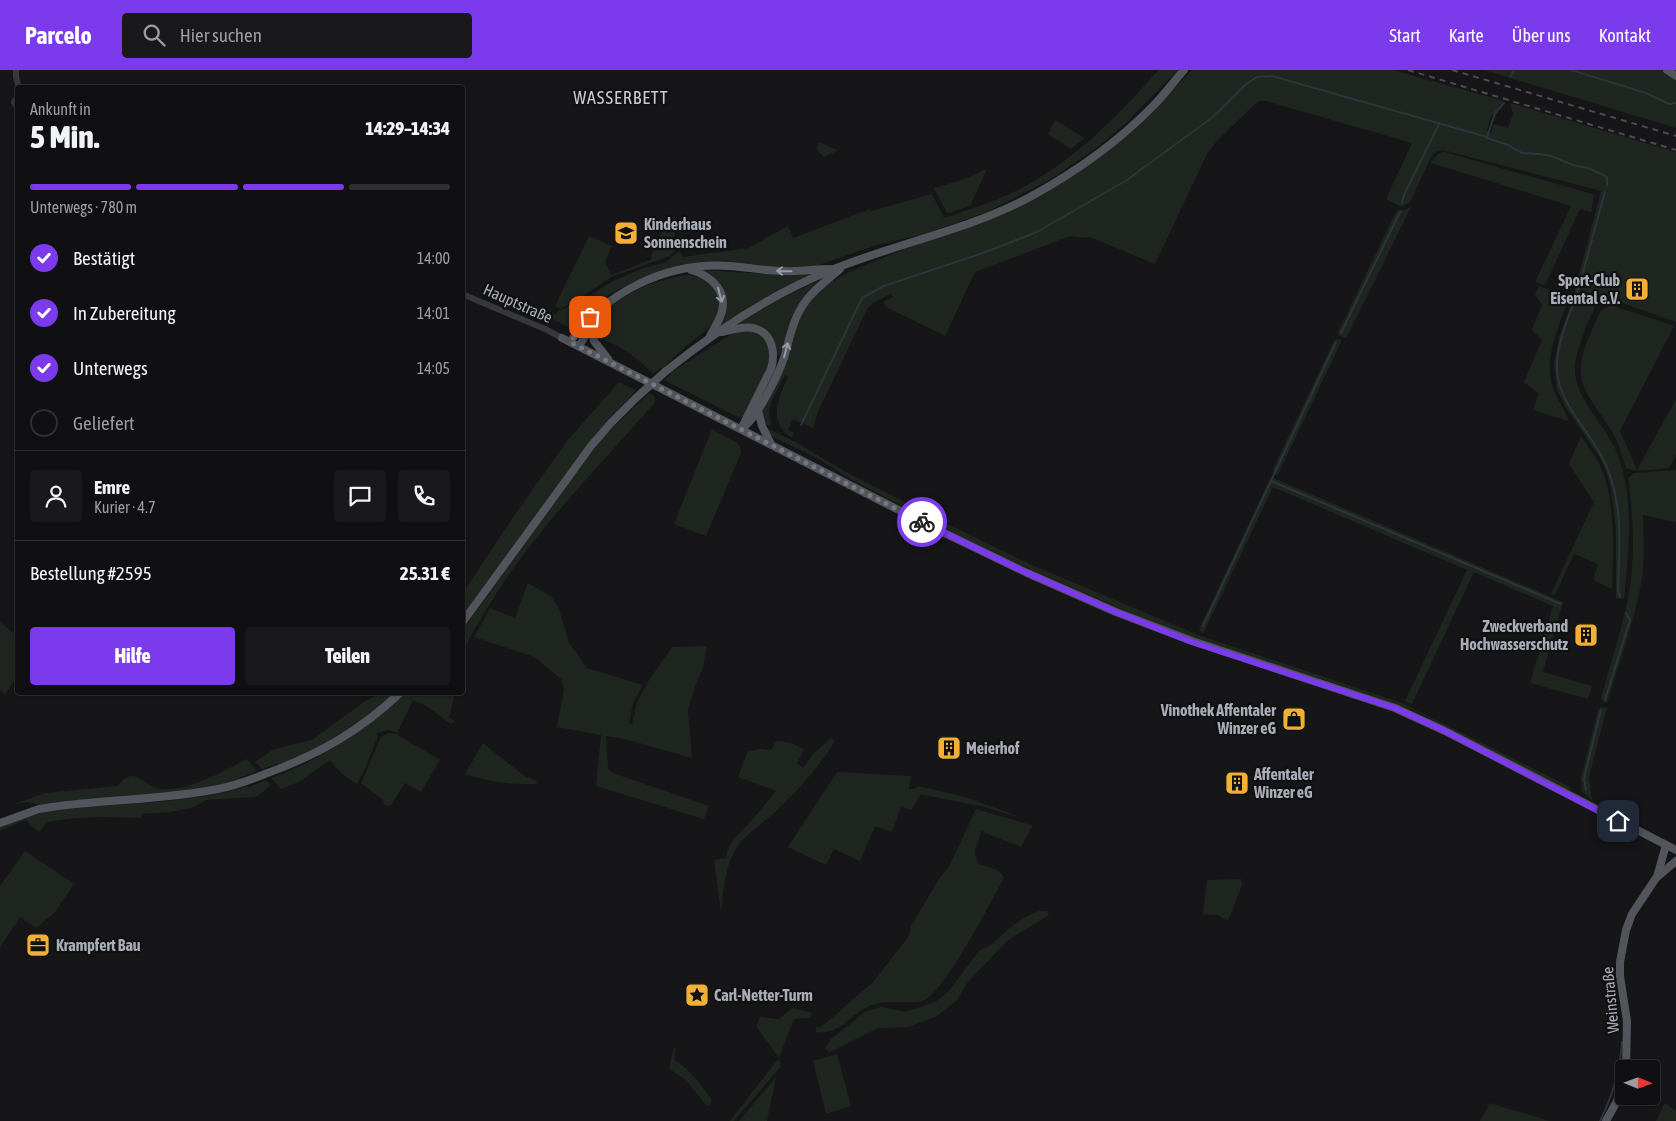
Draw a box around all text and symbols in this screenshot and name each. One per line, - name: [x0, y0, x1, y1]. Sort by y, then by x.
- search box: [122, 13, 472, 58]
- icon: search: [140, 21, 168, 49]
- text: Parcelo: [25, 22, 92, 49]
- text: Hier suchen: [180, 24, 262, 46]
- text: Start: [1389, 25, 1421, 46]
- text: Karte: [1449, 25, 1484, 46]
- text: Über uns: [1512, 25, 1571, 46]
- text: Kontakt: [1599, 25, 1651, 46]
- district label: WASSERBETT: [573, 87, 669, 108]
- text: Ankunft in: [30, 100, 91, 118]
- text: 14:29–14:34: [365, 117, 450, 139]
- text: 5 Min.: [30, 118, 99, 155]
- text: Unterwegs · 780 m: [30, 198, 137, 216]
- place label: Kinderhaus Sonnenschein: [644, 215, 727, 251]
- school or university icon: Kinderhaus Sonnenschein: [613, 220, 639, 246]
- icon: check: [30, 244, 58, 272]
- text: Bestätigt: [73, 247, 135, 269]
- text: 14:00: [417, 249, 450, 267]
- one-way arrow: [777, 266, 793, 276]
- place label: Sport-Club Eisental e.V.: [1550, 271, 1620, 307]
- building icon: Sport-Club Eisental e.V.: [1624, 276, 1650, 302]
- street label: Hauptstraße: [480, 280, 555, 327]
- one-way arrow: [716, 287, 725, 303]
- pin: [569, 296, 611, 338]
- icon: check: [30, 299, 58, 327]
- text: In Zubereitung: [73, 302, 176, 324]
- icon: bag: [576, 303, 604, 331]
- text: 14:01: [417, 304, 450, 322]
- one-way arrow: [781, 343, 791, 359]
- icon: check: [30, 354, 58, 382]
- text: Unterwegs: [73, 357, 148, 379]
- text: 14:05: [417, 359, 450, 377]
- text: Geliefert: [73, 412, 134, 434]
- button: person: [30, 470, 82, 522]
- button: chat: [334, 470, 386, 522]
- button: phone: [398, 470, 450, 522]
- text: Emre: [94, 476, 130, 498]
- courier: [897, 497, 947, 547]
- text: Kurier · 4.7: [94, 498, 156, 516]
- icon: bike: [908, 508, 936, 536]
- text: Bestellung #2595: [30, 562, 152, 584]
- text: 25.31 €: [400, 562, 450, 584]
- place label: Zweckverband Hochwasserschutz: [1460, 617, 1568, 653]
- building icon: Zweckverband Hochwasserschutz: [1573, 622, 1599, 648]
- button: Hilfe: [30, 627, 235, 685]
- button: Teilen: [245, 627, 450, 685]
- place label: Vinothek Affentaler Winzer eG: [1160, 701, 1277, 737]
- shop icon: Vinothek Affentaler Winzer eG: [1281, 706, 1307, 732]
- building icon: Meierhof: [936, 735, 962, 761]
- place label: Meierhof: [966, 739, 1020, 757]
- place label: Affentaler Winzer eG: [1253, 765, 1314, 801]
- building icon: Affentaler Winzer eG: [1224, 770, 1250, 796]
- pin: [1597, 800, 1639, 842]
- icon: home: [1604, 807, 1632, 835]
- office icon: Krampfert Bau: [25, 932, 51, 958]
- place label: Krampfert Bau: [56, 936, 141, 954]
- street label: Weinstraße: [1598, 966, 1622, 1034]
- place icon: Carl-Netter-Turm: [684, 982, 710, 1008]
- place label: Carl-Netter-Turm: [714, 986, 813, 1004]
- north arrow: [1615, 1060, 1660, 1105]
- map controls: [1615, 1060, 1660, 1105]

